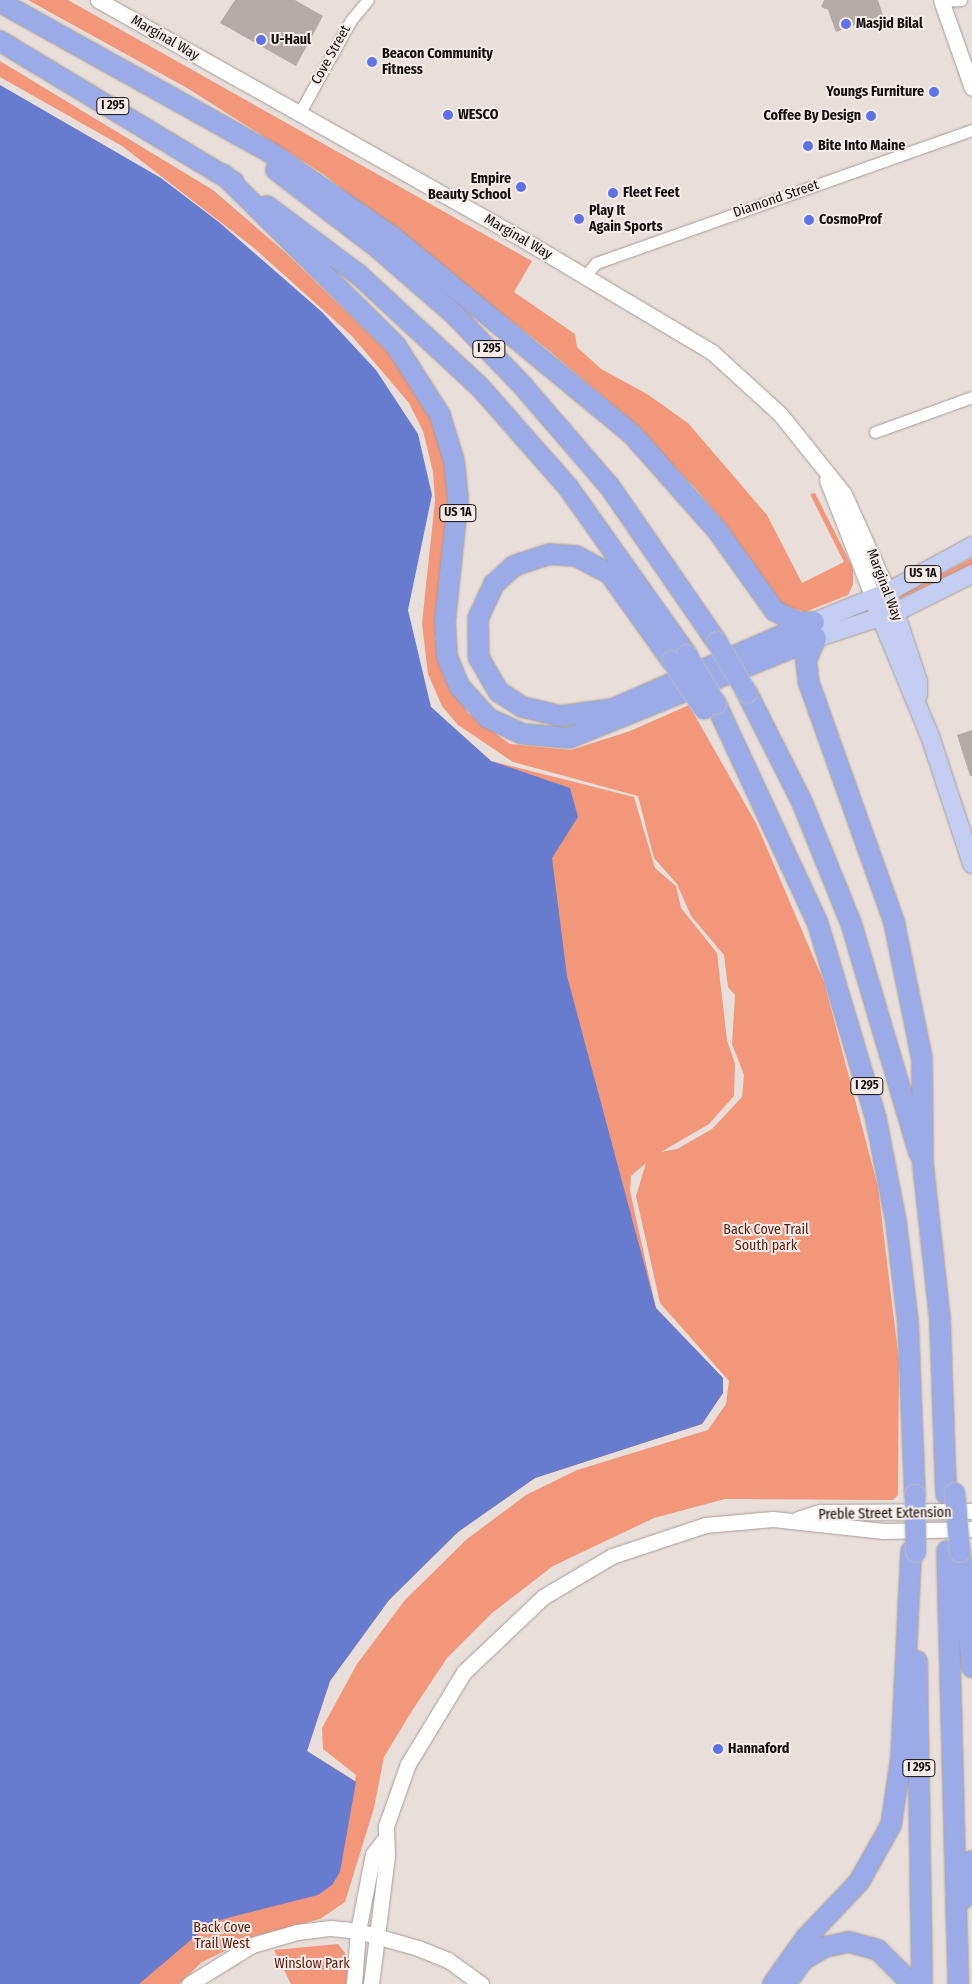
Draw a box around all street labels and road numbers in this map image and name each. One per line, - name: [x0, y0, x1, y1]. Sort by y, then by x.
- street label: Marginal Way: [128, 12, 202, 64]
- street label: Cove Street: [308, 23, 354, 87]
- road number: I 295: [96, 96, 130, 115]
- street label: Diamond Street: [731, 177, 821, 221]
- street label: Marginal Way: [481, 211, 555, 263]
- road number: I 295: [472, 339, 506, 358]
- road number: US 1A: [439, 503, 477, 522]
- street label: Marginal Way: [863, 547, 905, 623]
- road number: US 1A: [904, 564, 942, 584]
- road number: I 295: [850, 1076, 884, 1096]
- street label: Preble Street Extension: [818, 1504, 952, 1524]
- road number: I 295: [902, 1759, 936, 1778]

